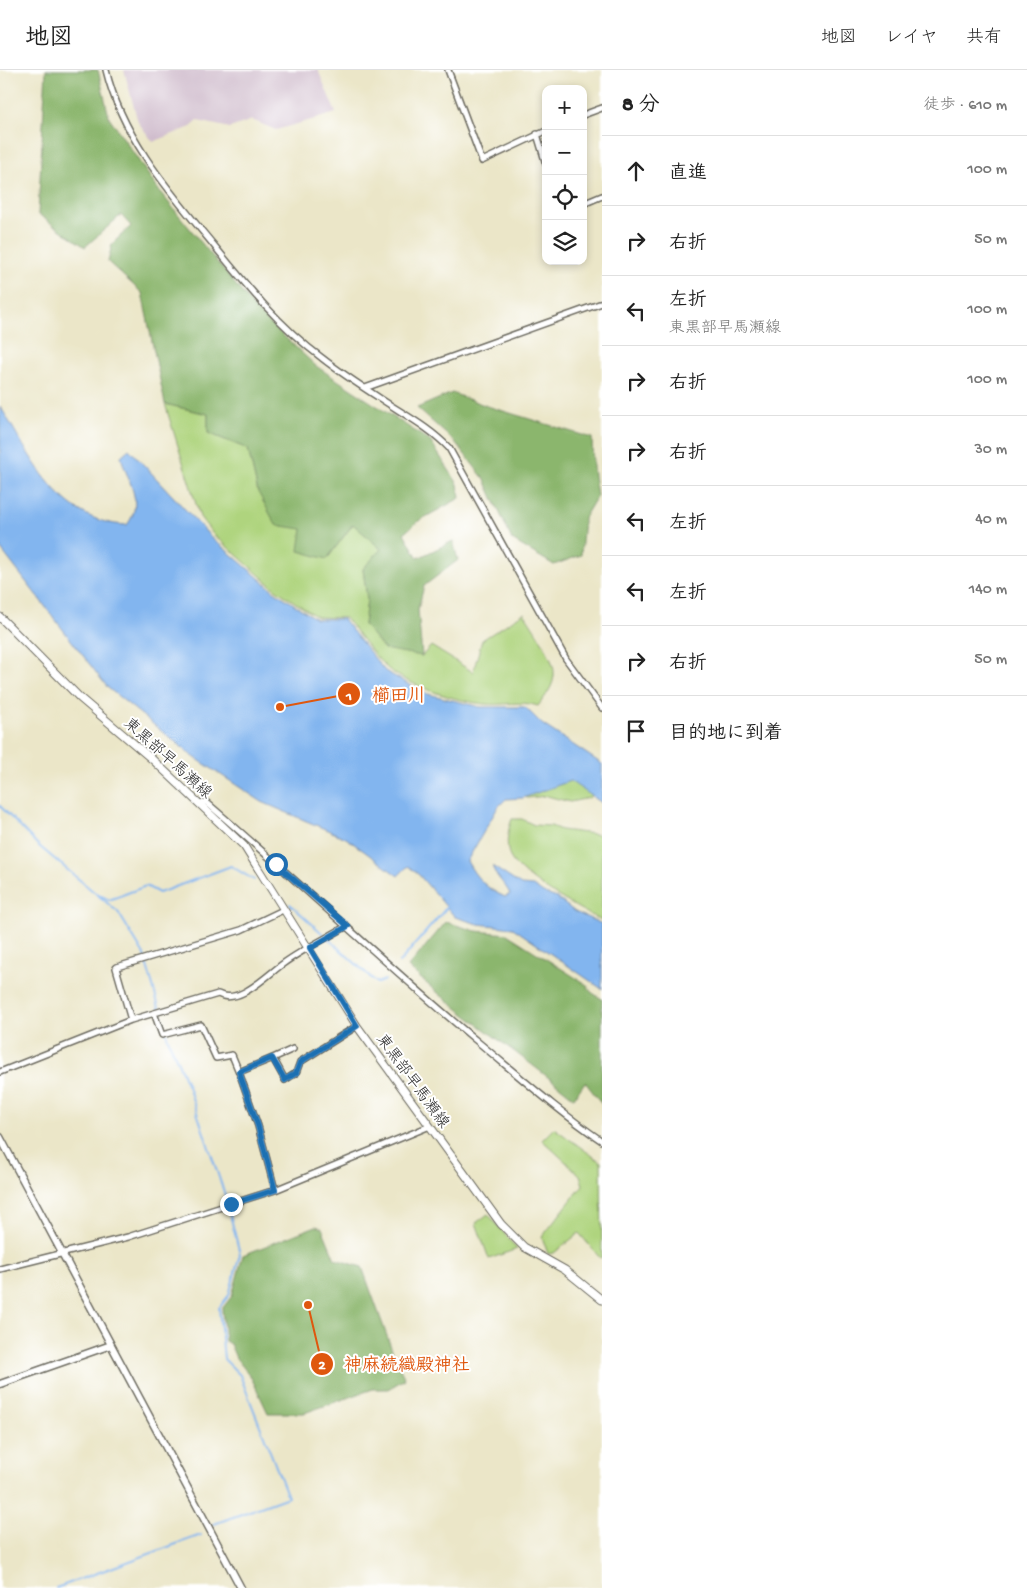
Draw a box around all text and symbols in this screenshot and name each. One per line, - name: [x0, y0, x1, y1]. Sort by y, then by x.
- text: 地図: [25, 25, 73, 54]
- text: 地図: [821, 28, 857, 49]
- text: レイヤ: [885, 28, 938, 49]
- text: 共有: [966, 28, 1002, 49]
- map controls: [542, 85, 587, 265]
- button: +: [542, 85, 587, 130]
- text: 8 分: [622, 94, 659, 119]
- text: 徒歩 · 610 m: [924, 97, 1007, 116]
- button: −: [542, 130, 587, 175]
- icon: ahead: [622, 157, 650, 185]
- text: 100 m: [967, 161, 1007, 180]
- text: 直進: [669, 163, 707, 186]
- button: locate: [542, 175, 587, 220]
- button: layers: [542, 220, 587, 265]
- icon: right: [622, 227, 650, 255]
- text: 50 m: [974, 231, 1007, 250]
- text: 右折: [669, 233, 707, 256]
- text: 左折: [669, 290, 707, 313]
- icon: left: [622, 297, 650, 325]
- text: 100 m: [967, 301, 1007, 320]
- text: 東黒部早馬瀬線: [669, 320, 781, 339]
- icon: right: [622, 367, 650, 395]
- text: 100 m: [967, 371, 1007, 390]
- text: 右折: [669, 373, 707, 396]
- icon: right: [622, 437, 650, 465]
- text: 30 m: [974, 441, 1007, 460]
- text: 右折: [669, 443, 707, 466]
- icon: left: [622, 507, 650, 535]
- text: 40 m: [975, 511, 1007, 530]
- text: 左折: [669, 513, 707, 536]
- icon: left: [622, 577, 650, 605]
- text: 140 m: [969, 581, 1007, 600]
- text: 左折: [669, 583, 707, 606]
- icon: right: [622, 647, 650, 675]
- text: 50 m: [974, 651, 1007, 670]
- text: 右折: [669, 653, 707, 676]
- callout: 櫛田川: [337, 678, 436, 711]
- text: 櫛田川: [372, 686, 426, 708]
- text: 1: [345, 688, 352, 706]
- street label: 東黒部早馬瀬線: [119, 714, 216, 804]
- icon: arrive: [622, 717, 650, 745]
- text: 目的地に到着: [669, 723, 783, 746]
- route start: [265, 853, 288, 876]
- street label: 東黒部早馬瀬線: [371, 1030, 453, 1133]
- route end: [220, 1193, 243, 1216]
- callout: 神麻続織殿神社: [309, 1348, 480, 1381]
- text: 神麻続織殿神社: [344, 1355, 470, 1377]
- text: 2: [318, 1357, 326, 1375]

